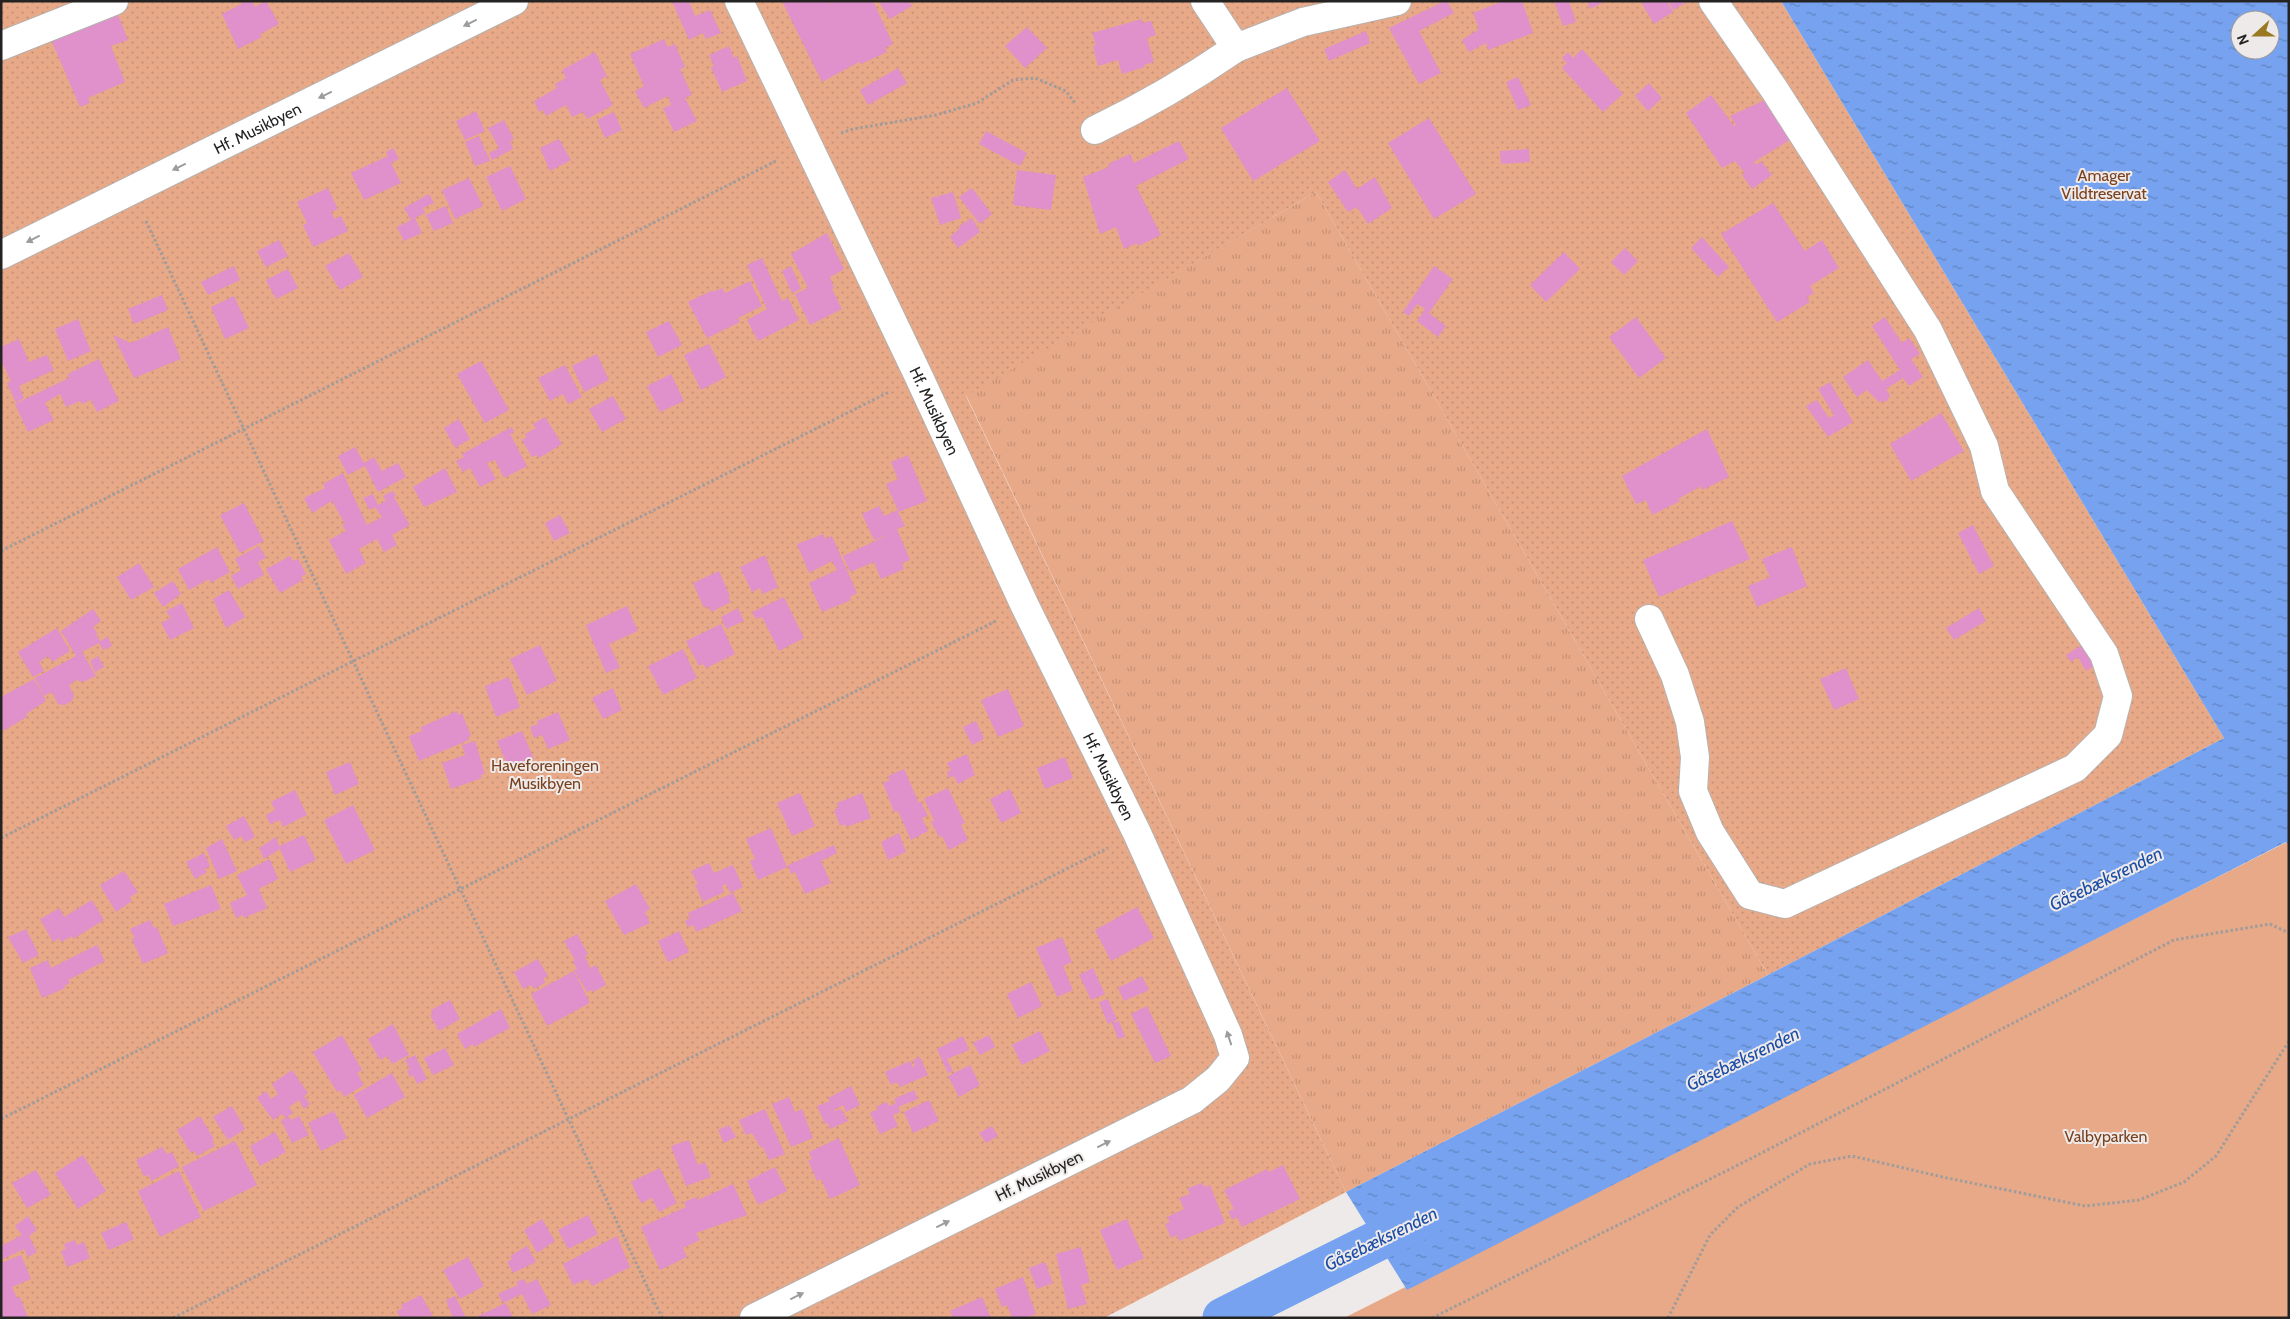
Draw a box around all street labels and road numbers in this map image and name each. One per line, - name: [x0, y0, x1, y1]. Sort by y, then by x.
- street label: Hf. Musikbyen: [210, 98, 304, 158]
- street label: Hf. Musikbyen: [906, 363, 963, 458]
- street label: Hf. Musikbyen: [1079, 729, 1139, 823]
- street label: Hf. Musikbyen: [992, 1147, 1086, 1205]

